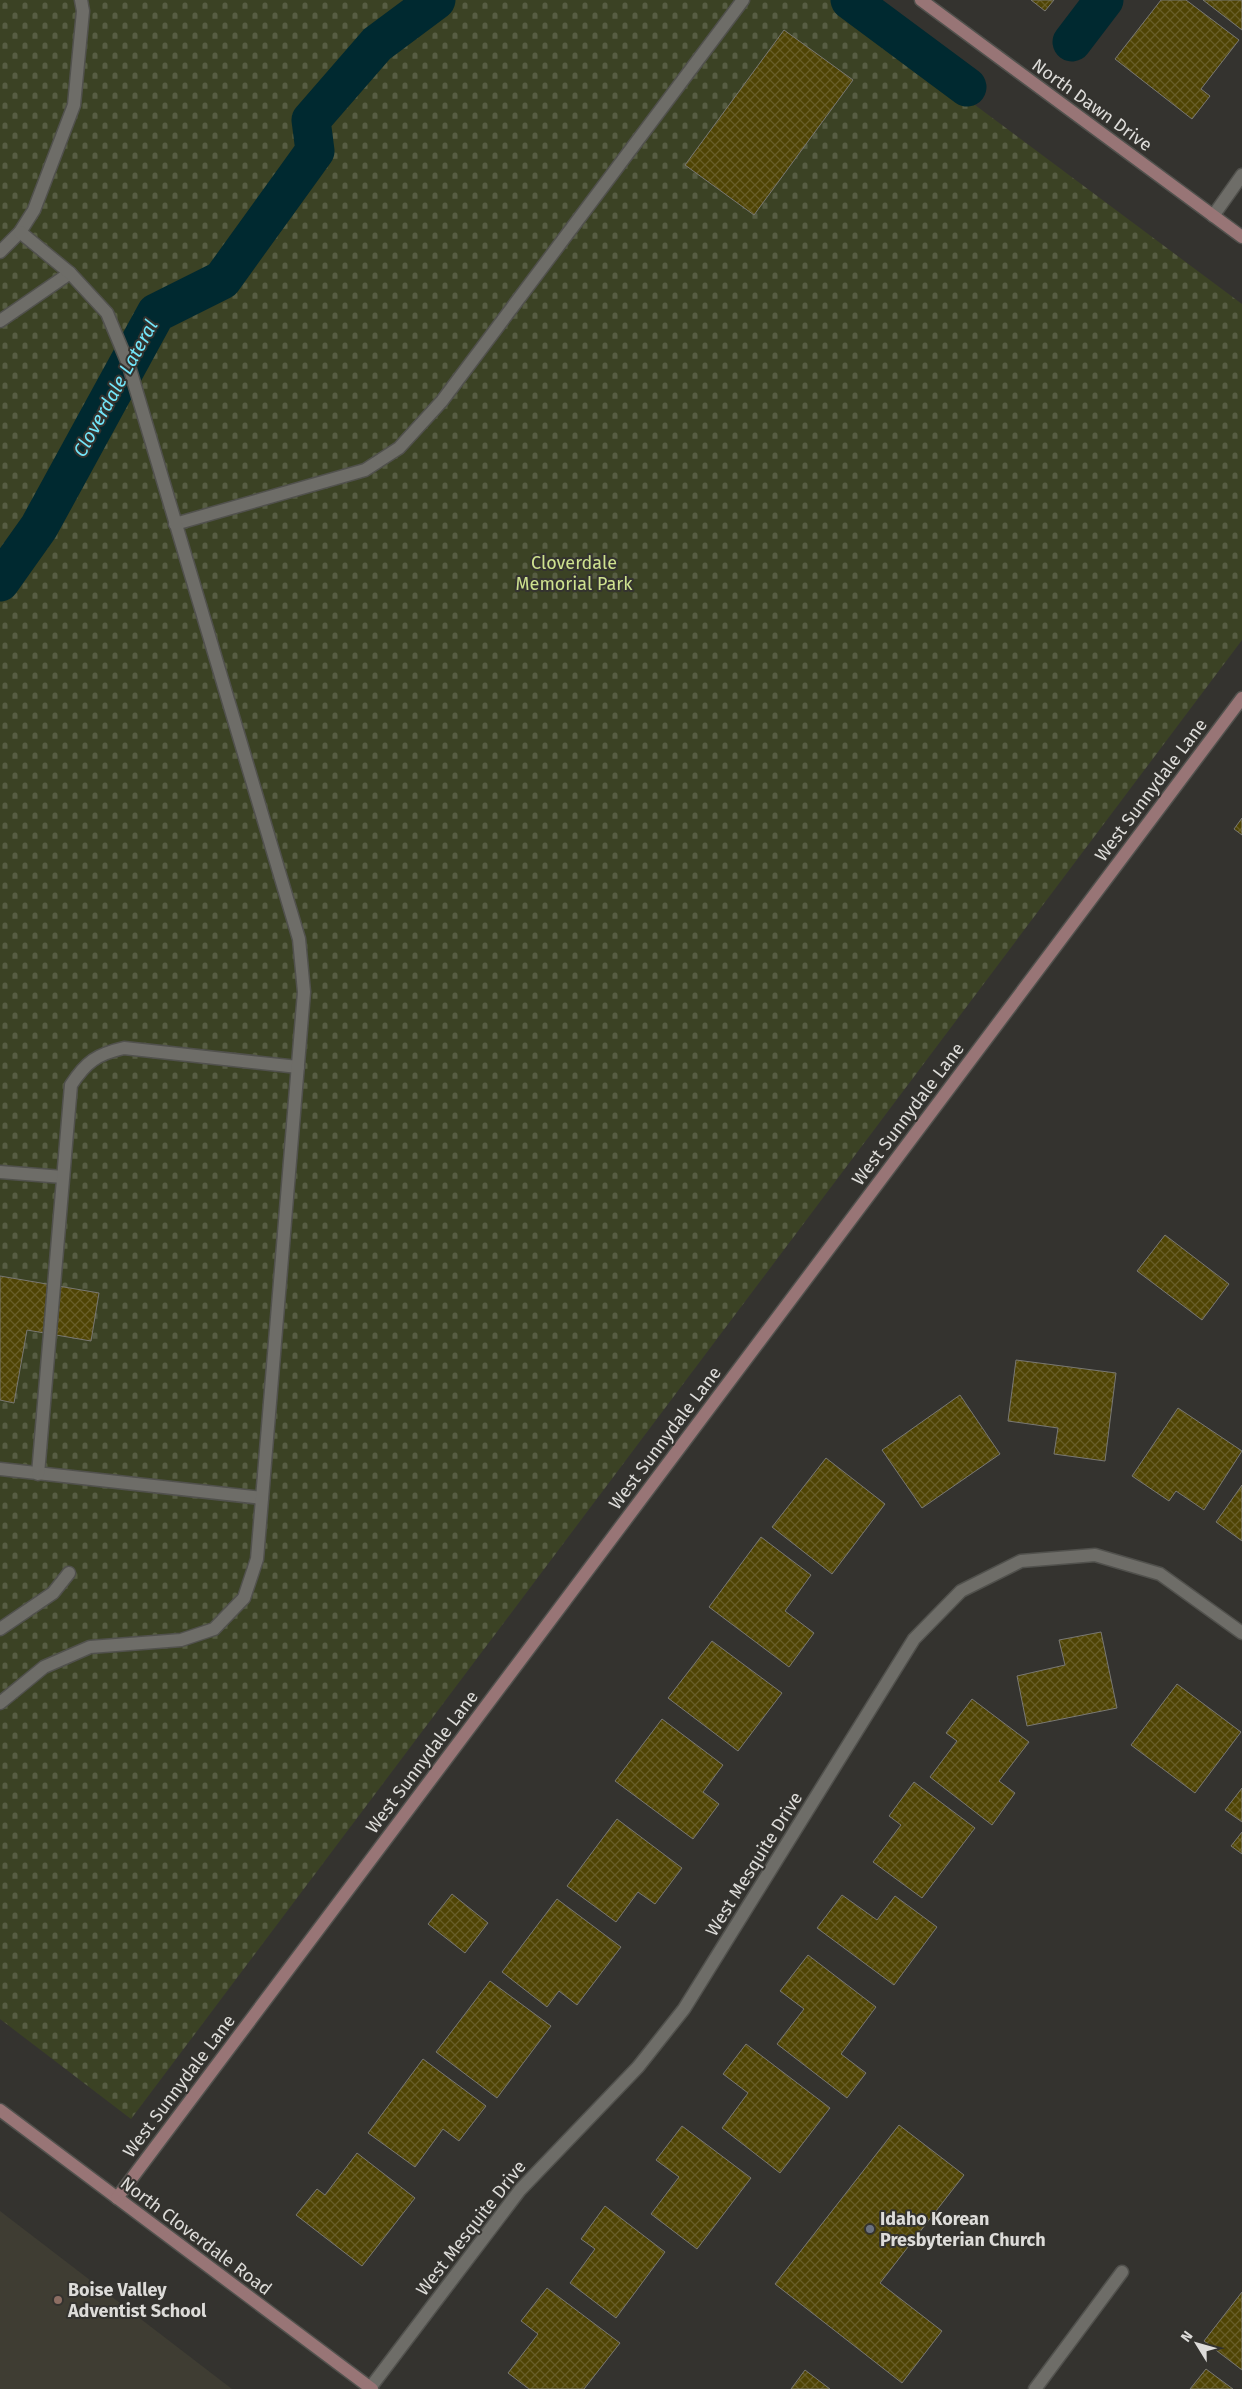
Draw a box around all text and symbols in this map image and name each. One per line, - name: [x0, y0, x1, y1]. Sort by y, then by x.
- street label: North Dawn Drive: [1028, 54, 1156, 156]
- water label: Cloverdale Lateral: [68, 316, 163, 461]
- park label: Cloverdale Memorial Park: [516, 552, 633, 595]
- street label: West Sunnydale Lane: [1090, 714, 1212, 866]
- street label: West Sunnydale Lane: [847, 1038, 969, 1190]
- street label: West Sunnydale Lane: [604, 1362, 726, 1514]
- street label: West Sunnydale Lane: [361, 1686, 483, 1838]
- street label: West Mesquite Drive: [701, 1788, 807, 1940]
- street label: West Sunnydale Lane: [118, 2010, 240, 2162]
- street label: West Mesquite Drive: [411, 2156, 531, 2300]
- street label: North Cloverdale Road: [116, 2172, 276, 2300]
- place label: Idaho Korean Presbyterian Church: [880, 2208, 1046, 2251]
- marker: Idaho Korean Presbyterian Church: [864, 2223, 876, 2235]
- place label: Boise Valley Adventist School: [67, 2279, 207, 2322]
- marker: Boise Valley Adventist School: [52, 2294, 64, 2306]
- north arrow: [1172, 2319, 1222, 2369]
- text: N: [1177, 2328, 1197, 2345]

